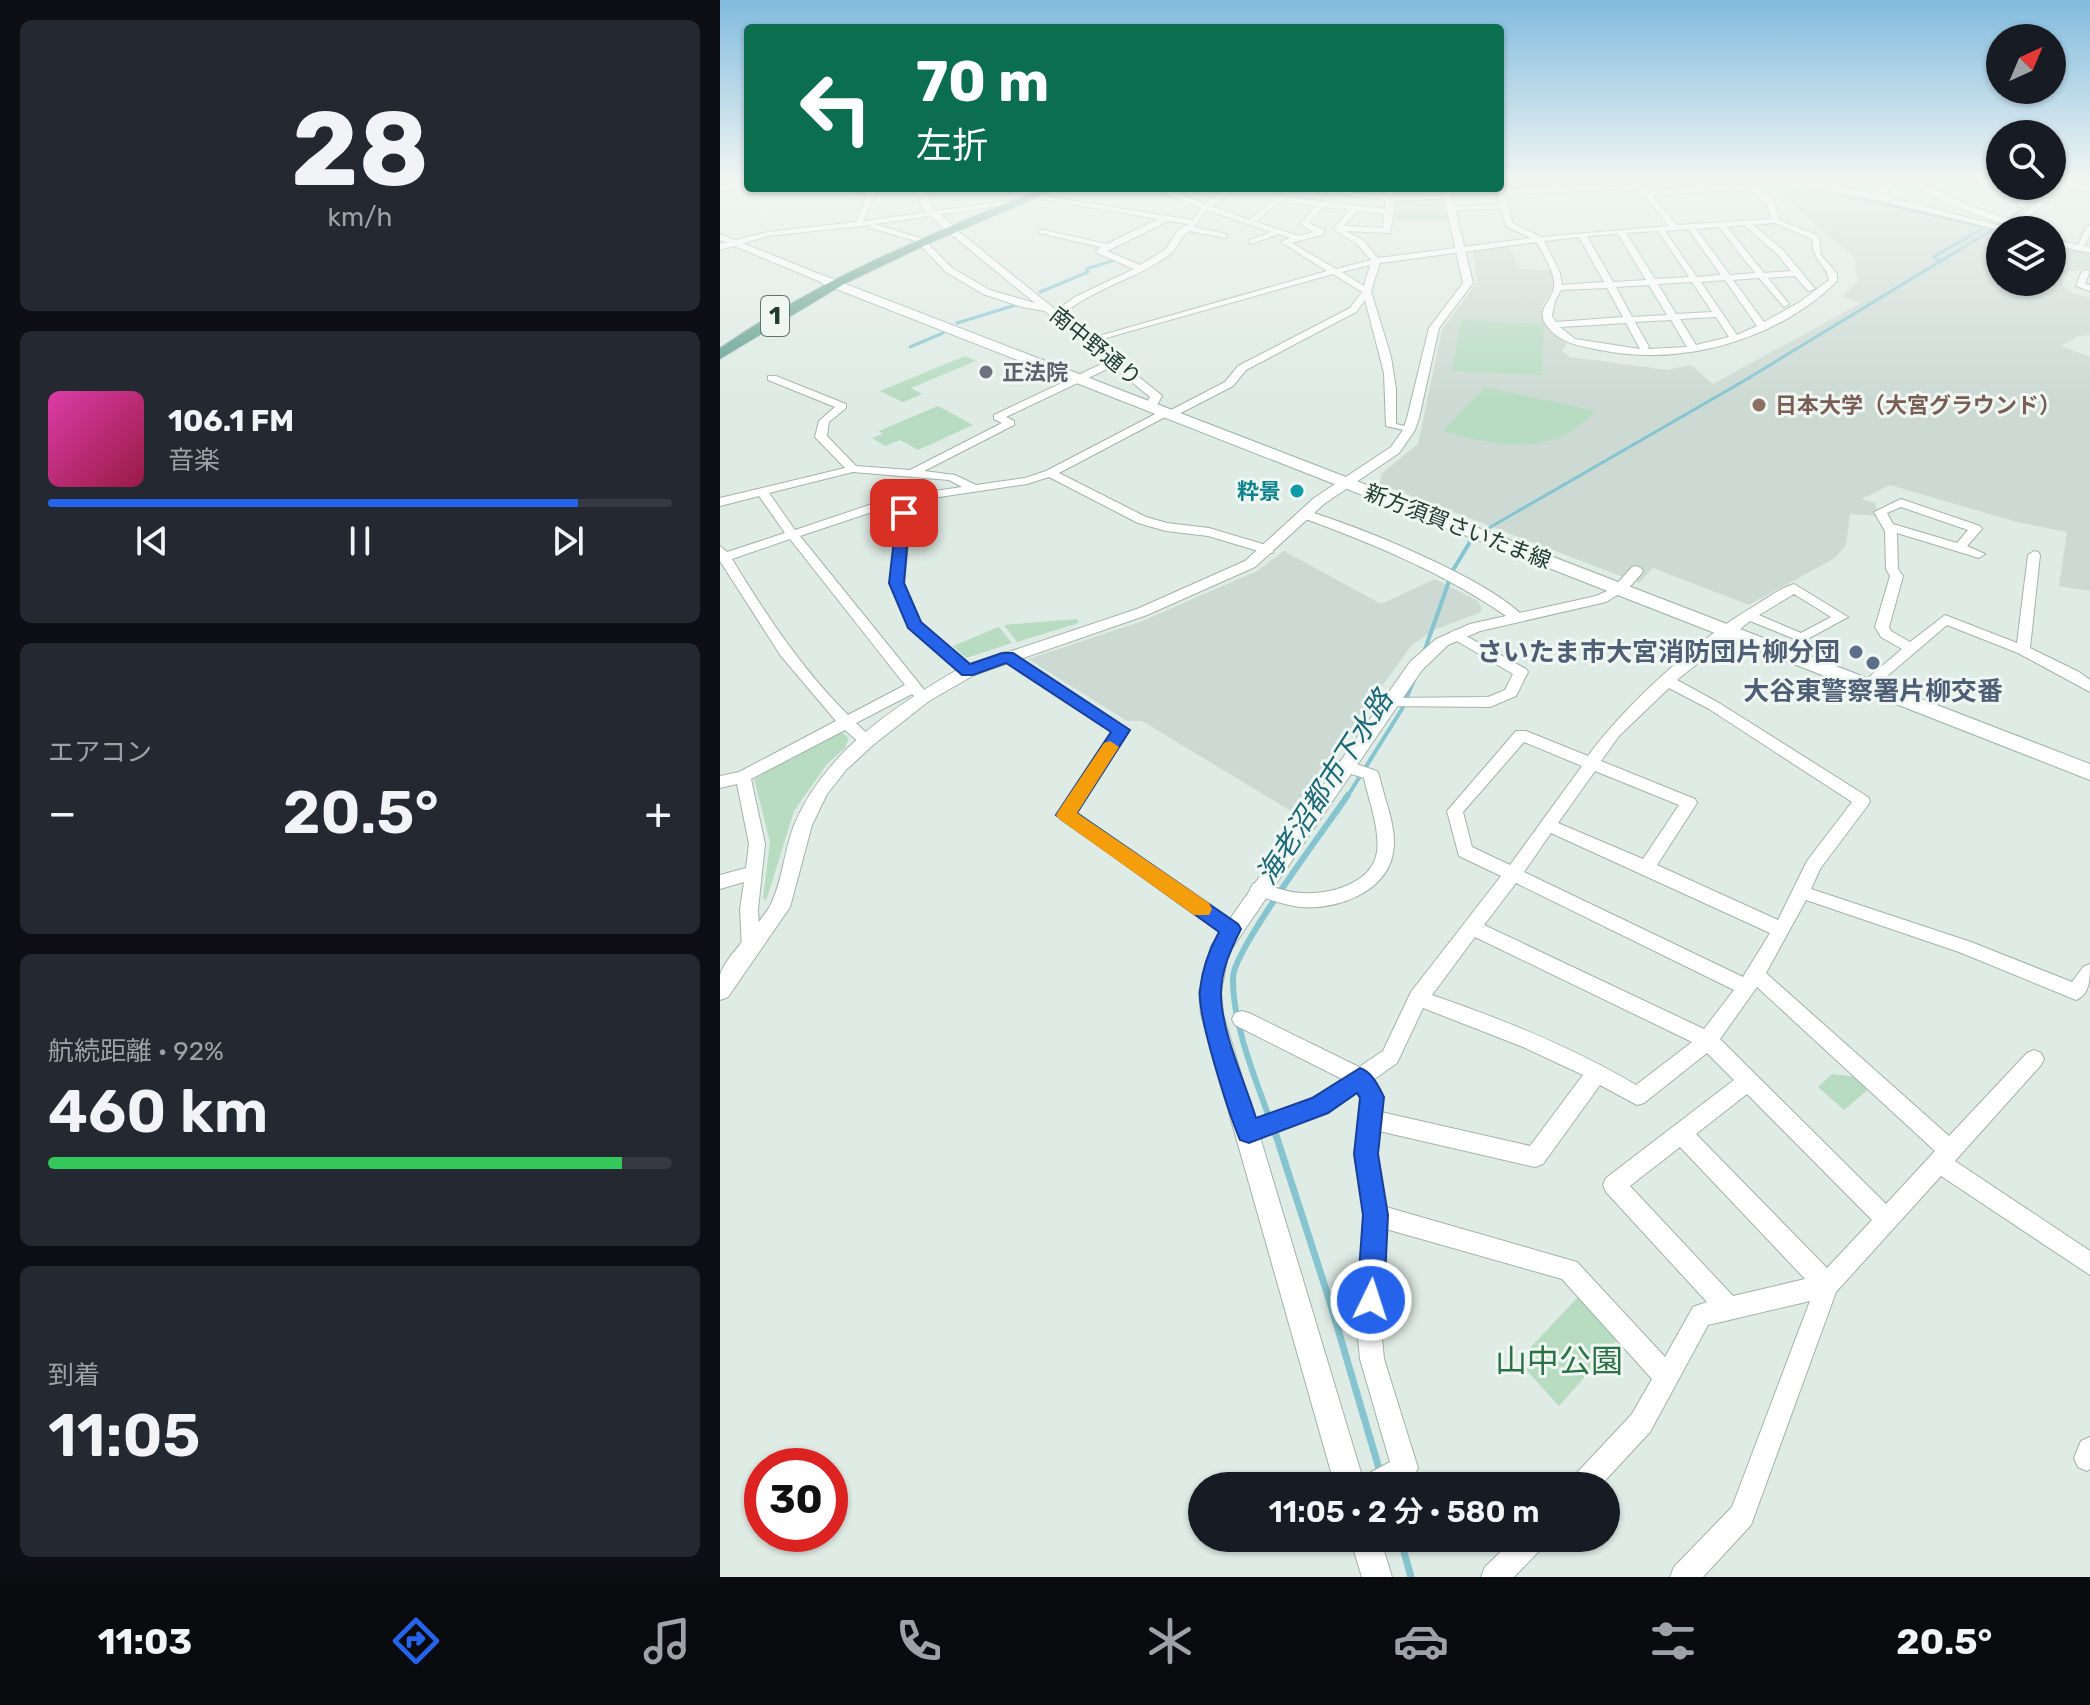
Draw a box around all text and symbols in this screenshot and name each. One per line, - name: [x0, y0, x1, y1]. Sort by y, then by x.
- north arrow: [1986, 24, 2066, 104]
- map controls: [1986, 24, 2066, 296]
- text: 70 m: [916, 49, 1049, 115]
- icon: left: [784, 56, 888, 160]
- text: 28: [291, 88, 429, 211]
- button: search: [1986, 120, 2066, 200]
- text: 左折: [916, 124, 988, 167]
- text: km/h: [328, 202, 392, 233]
- button: layers: [1986, 216, 2066, 296]
- road number: 1: [761, 296, 789, 336]
- street label: 南中野通り: [1044, 301, 1147, 391]
- place label: 正法院: [1002, 359, 1068, 386]
- marker: 正法院: [977, 363, 995, 381]
- place label: 日本大学（大宮グラウンド）: [1775, 392, 2061, 419]
- marker: 日本大学（大宮グラウンド）: [1750, 396, 1768, 414]
- text: 106.1 FM: [168, 403, 294, 439]
- text: 音楽: [168, 445, 220, 476]
- place label: 粋景: [1237, 478, 1281, 505]
- pin: [870, 479, 938, 547]
- street label: 新方須賀さいたま線: [1361, 479, 1555, 574]
- marker: 粋景: [1288, 482, 1306, 500]
- icon: arrive: [882, 491, 926, 535]
- icon: previous: [130, 519, 174, 563]
- icon: pause: [338, 519, 382, 563]
- icon: next: [546, 519, 590, 563]
- place label: さいたま市大宮消防団片柳分団: [1477, 637, 1840, 668]
- marker: さいたま市大宮消防団片柳分団: [1847, 643, 1865, 661]
- marker: 大谷東警察署片柳交番: [1864, 654, 1882, 672]
- place label: 大谷東警察署片柳交番: [1743, 676, 2003, 707]
- water label: 海老沼都市下水路: [1250, 683, 1400, 890]
- text: エアコン: [48, 737, 152, 768]
- text: 20.5°: [282, 777, 439, 848]
- text: −: [48, 787, 77, 839]
- text: +: [645, 787, 672, 839]
- text: 航続距離 · 92%: [48, 1036, 224, 1067]
- text: 460 km: [48, 1076, 268, 1147]
- position arrow: [1329, 1258, 1413, 1342]
- park label: 山中公園: [1495, 1342, 1623, 1380]
- text: 到着: [48, 1360, 100, 1391]
- text: 11:05: [48, 1400, 200, 1471]
- speed limit sign: 30: [744, 1448, 848, 1552]
- text: 11:05 · 2 分 · 580 m: [1268, 1494, 1540, 1530]
- icon: directions: [388, 1613, 444, 1669]
- icon: music: [639, 1613, 695, 1669]
- icon: phone: [891, 1613, 947, 1669]
- icon: climate: [1142, 1613, 1198, 1669]
- icon: car: [1393, 1613, 1449, 1669]
- icon: filters: [1645, 1613, 1701, 1669]
- text: 11:03: [98, 1620, 192, 1663]
- text: 20.5°: [1896, 1620, 1992, 1663]

